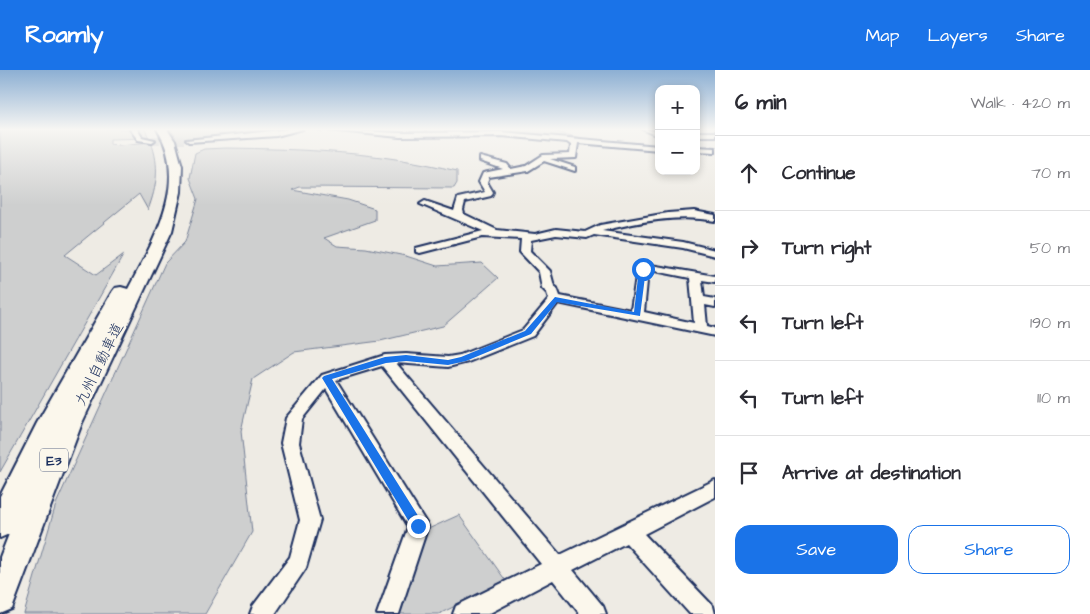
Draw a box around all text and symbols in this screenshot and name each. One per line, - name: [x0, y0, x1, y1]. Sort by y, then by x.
- text: Roamly: [25, 18, 103, 52]
- text: Map: [865, 23, 899, 48]
- text: Layers: [927, 23, 988, 48]
- text: Share: [1016, 23, 1065, 48]
- map controls: [655, 85, 700, 175]
- button: +: [655, 85, 700, 130]
- text: 6 min: [735, 88, 787, 117]
- text: Walk · 420 m: [970, 92, 1070, 114]
- button: −: [655, 130, 700, 175]
- icon: ahead: [735, 159, 763, 187]
- text: Continue: [782, 160, 856, 187]
- text: 70 m: [1031, 162, 1070, 184]
- icon: right: [735, 234, 763, 262]
- text: Turn right: [782, 235, 871, 262]
- text: 50 m: [1030, 237, 1070, 259]
- route start: [632, 258, 655, 281]
- icon: left: [735, 309, 763, 337]
- text: Turn left: [782, 310, 863, 337]
- text: 190 m: [1030, 312, 1070, 334]
- street label: 九州自動車道: [70, 319, 129, 409]
- icon: left: [735, 384, 763, 412]
- text: Turn left: [782, 385, 863, 412]
- text: 110 m: [1037, 387, 1070, 409]
- road number: E3: [40, 448, 68, 472]
- icon: arrive: [735, 459, 763, 487]
- text: Arrive at destination: [782, 460, 961, 487]
- route end: [407, 515, 430, 538]
- button: Save: [735, 525, 898, 574]
- button: Share: [908, 525, 1070, 574]

